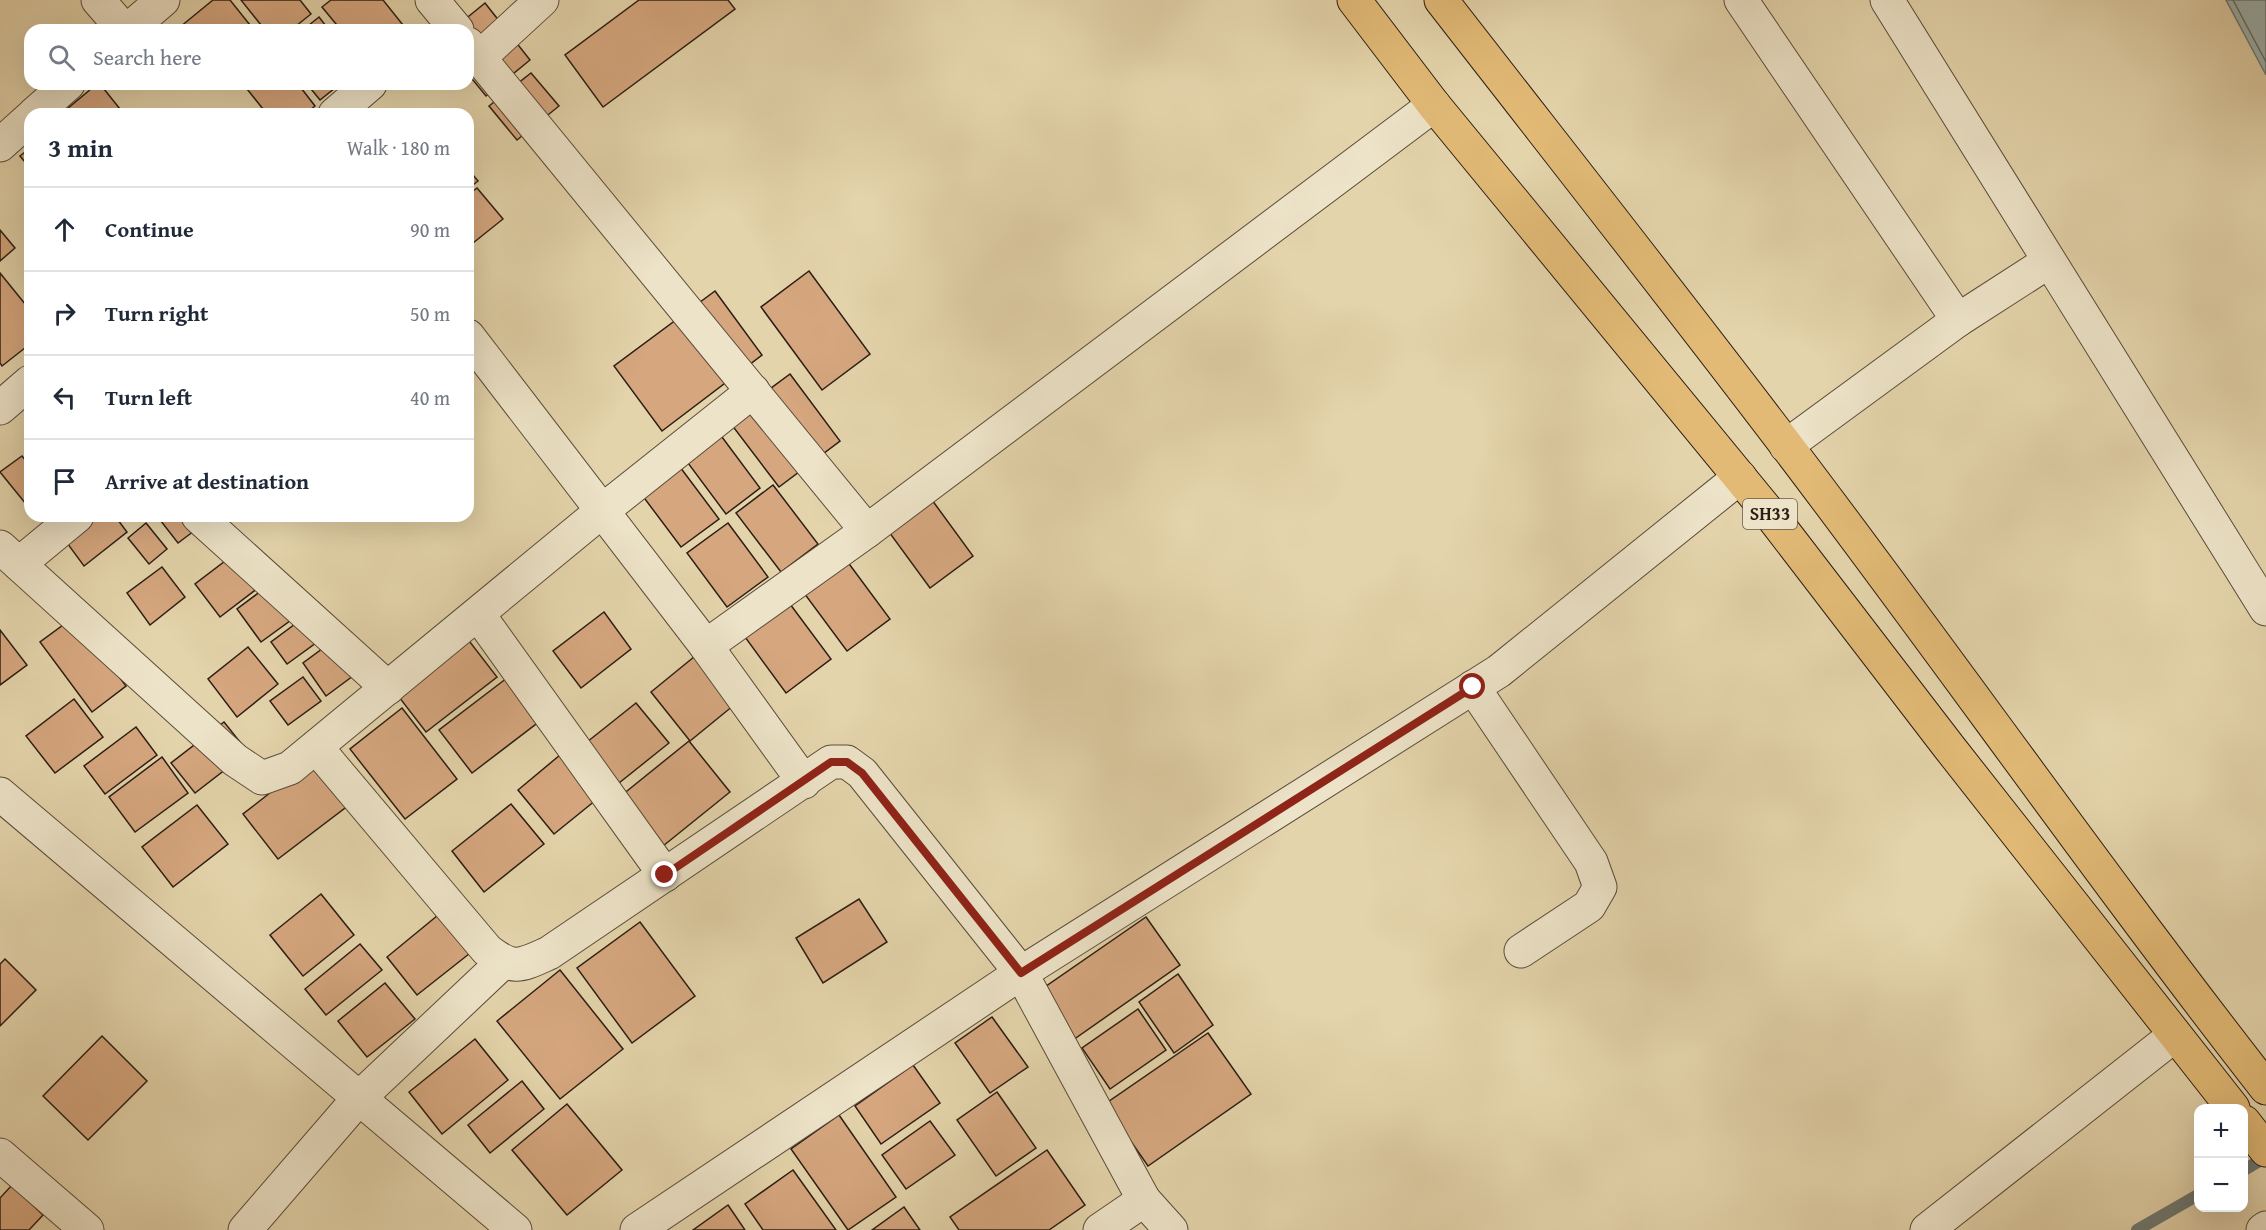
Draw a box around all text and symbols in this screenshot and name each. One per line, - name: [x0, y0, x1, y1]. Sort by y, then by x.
- search box: [24, 24, 474, 90]
- icon: search: [45, 41, 78, 74]
- text: Search here: [93, 41, 202, 73]
- text: 3 min: [48, 128, 113, 167]
- text: Walk · 180 m: [347, 133, 450, 162]
- icon: ahead: [48, 213, 81, 246]
- text: Continue: [105, 213, 194, 245]
- text: 90 m: [410, 215, 450, 244]
- icon: right: [48, 297, 81, 330]
- text: Turn right: [105, 297, 208, 329]
- text: 50 m: [410, 299, 450, 328]
- icon: left: [48, 381, 81, 414]
- text: Turn left: [105, 381, 192, 413]
- text: 40 m: [410, 383, 450, 412]
- icon: arrive: [48, 465, 81, 498]
- text: Arrive at destination: [105, 465, 309, 497]
- road number: SH33: [1743, 499, 1797, 529]
- route start: [1459, 673, 1485, 699]
- route end: [651, 861, 677, 887]
- map controls: [2194, 1104, 2248, 1212]
- button: +: [2194, 1104, 2248, 1158]
- button: −: [2194, 1158, 2248, 1212]

